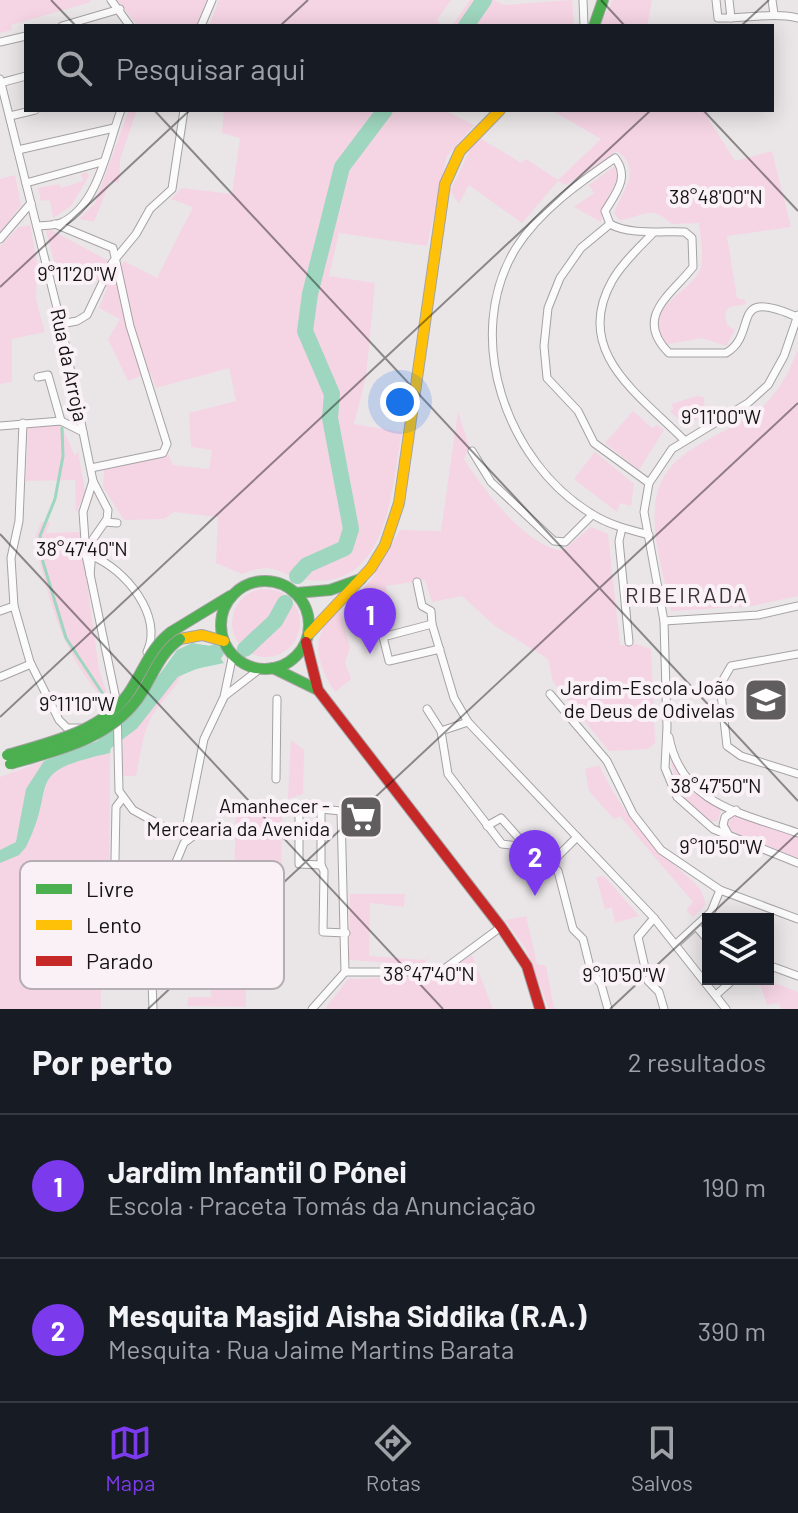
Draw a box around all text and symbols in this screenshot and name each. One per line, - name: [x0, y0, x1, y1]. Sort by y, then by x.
- search box: [24, 24, 774, 112]
- icon: search: [52, 46, 96, 90]
- text: Pesquisar aqui: [116, 50, 306, 86]
- text: 38°48'00"N: [669, 184, 763, 208]
- text: 9°11'20"W: [37, 261, 117, 285]
- street label: Rua da Arroja: [46, 306, 94, 424]
- your location: [380, 382, 420, 422]
- text: 9°11'00"W: [681, 404, 762, 428]
- text: 38°47'40"N: [36, 536, 128, 560]
- district label: RIBEIRADA: [625, 581, 749, 607]
- pin: 1: [344, 588, 396, 654]
- place label: Jardim-Escola João de Deus de Odivelas: [561, 675, 735, 722]
- school or university icon: Jardim-Escola João de Deus de Odivelas: [742, 676, 790, 724]
- text: 9°11'10"W: [39, 691, 115, 715]
- text: 38°47'50"N: [670, 773, 762, 797]
- place label: Amanhecer - Mercearia da Avenida: [147, 793, 330, 840]
- supermarket icon: Amanhecer - Mercearia da Avenida: [337, 793, 385, 841]
- pin: 2: [509, 830, 561, 896]
- text: 9°10'50"W: [679, 834, 763, 858]
- legend: [20, 861, 284, 989]
- text: Livre: [86, 875, 134, 901]
- text: Lento: [86, 911, 142, 937]
- map controls: [702, 913, 774, 985]
- button: layers: [702, 913, 774, 985]
- text: Parado: [86, 947, 153, 973]
- text: 38°47'40"N: [383, 961, 475, 985]
- text: 9°10'50"W: [582, 962, 666, 986]
- text: Por perto: [32, 1041, 173, 1082]
- text: 2 resultados: [628, 1046, 766, 1077]
- text: Jardim Infantil O Pónei: [108, 1153, 407, 1189]
- text: 1: [53, 1171, 63, 1202]
- text: 190 m: [702, 1171, 766, 1202]
- text: Escola · Praceta Tomás da Anunciação: [108, 1189, 536, 1220]
- text: Mesquita Masjid Aisha Siddika (R.A.): [108, 1297, 587, 1333]
- text: 2: [51, 1315, 65, 1346]
- text: 390 m: [698, 1315, 766, 1346]
- text: Mesquita · Rua Jaime Martins Barata: [108, 1333, 514, 1364]
- tab: Mapa: [105, 1421, 155, 1495]
- tab: Rotas: [366, 1421, 421, 1495]
- tab: Salvos: [631, 1421, 693, 1495]

